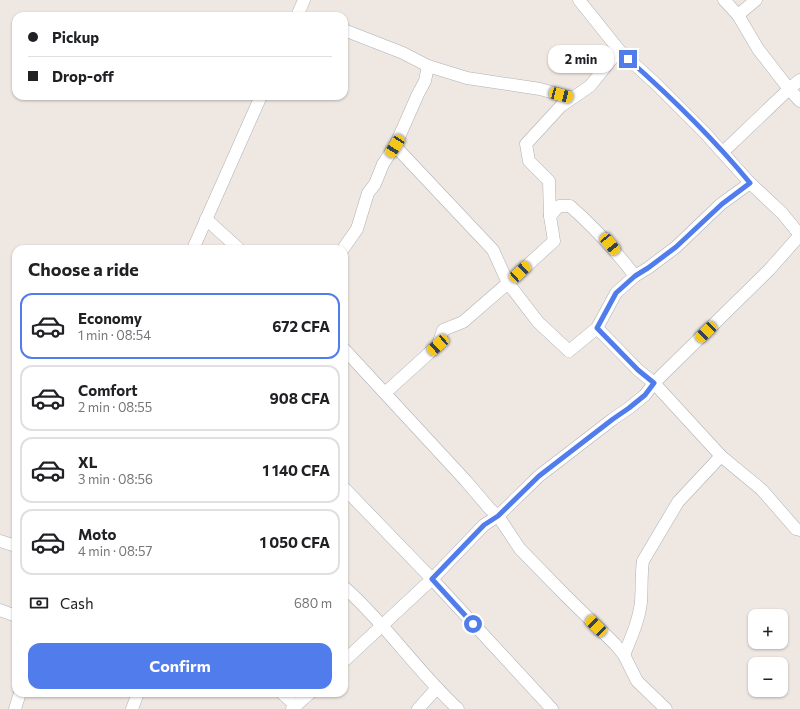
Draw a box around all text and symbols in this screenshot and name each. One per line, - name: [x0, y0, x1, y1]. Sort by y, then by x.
- text: Pickup: [52, 28, 99, 46]
- callout: 2 min: [548, 45, 614, 73]
- route end: [619, 50, 637, 68]
- text: 2 min: [565, 51, 597, 67]
- text: Drop-off: [52, 67, 114, 85]
- car: [548, 86, 574, 104]
- car: [383, 133, 407, 159]
- car: [598, 231, 622, 257]
- text: Choose a ride: [28, 258, 139, 280]
- car: [507, 259, 533, 285]
- icon: car: [30, 308, 66, 344]
- text: Economy: [78, 309, 142, 327]
- text: 672 CFA: [272, 317, 330, 335]
- car: [693, 319, 719, 345]
- text: 1 min · 08:54: [78, 327, 151, 343]
- car: [425, 333, 451, 357]
- icon: car: [30, 380, 66, 416]
- text: Comfort: [78, 381, 138, 399]
- text: 908 CFA: [270, 389, 330, 407]
- text: 2 min · 08:55: [78, 399, 152, 415]
- icon: car: [30, 452, 66, 488]
- text: XL: [78, 453, 97, 471]
- text: 1 140 CFA: [262, 461, 330, 479]
- text: 3 min · 08:56: [78, 471, 153, 487]
- icon: car: [30, 524, 66, 560]
- text: Moto: [78, 525, 117, 543]
- text: 1 050 CFA: [260, 533, 330, 551]
- text: 4 min · 08:57: [78, 543, 152, 559]
- icon: cash: [28, 592, 50, 614]
- text: Cash: [60, 594, 94, 612]
- text: 680 m: [294, 595, 332, 611]
- map controls: [748, 609, 788, 697]
- button: +: [748, 609, 788, 649]
- car: [583, 613, 609, 639]
- route start: [464, 615, 482, 633]
- button: Confirm: [28, 643, 332, 689]
- button: −: [748, 657, 788, 697]

